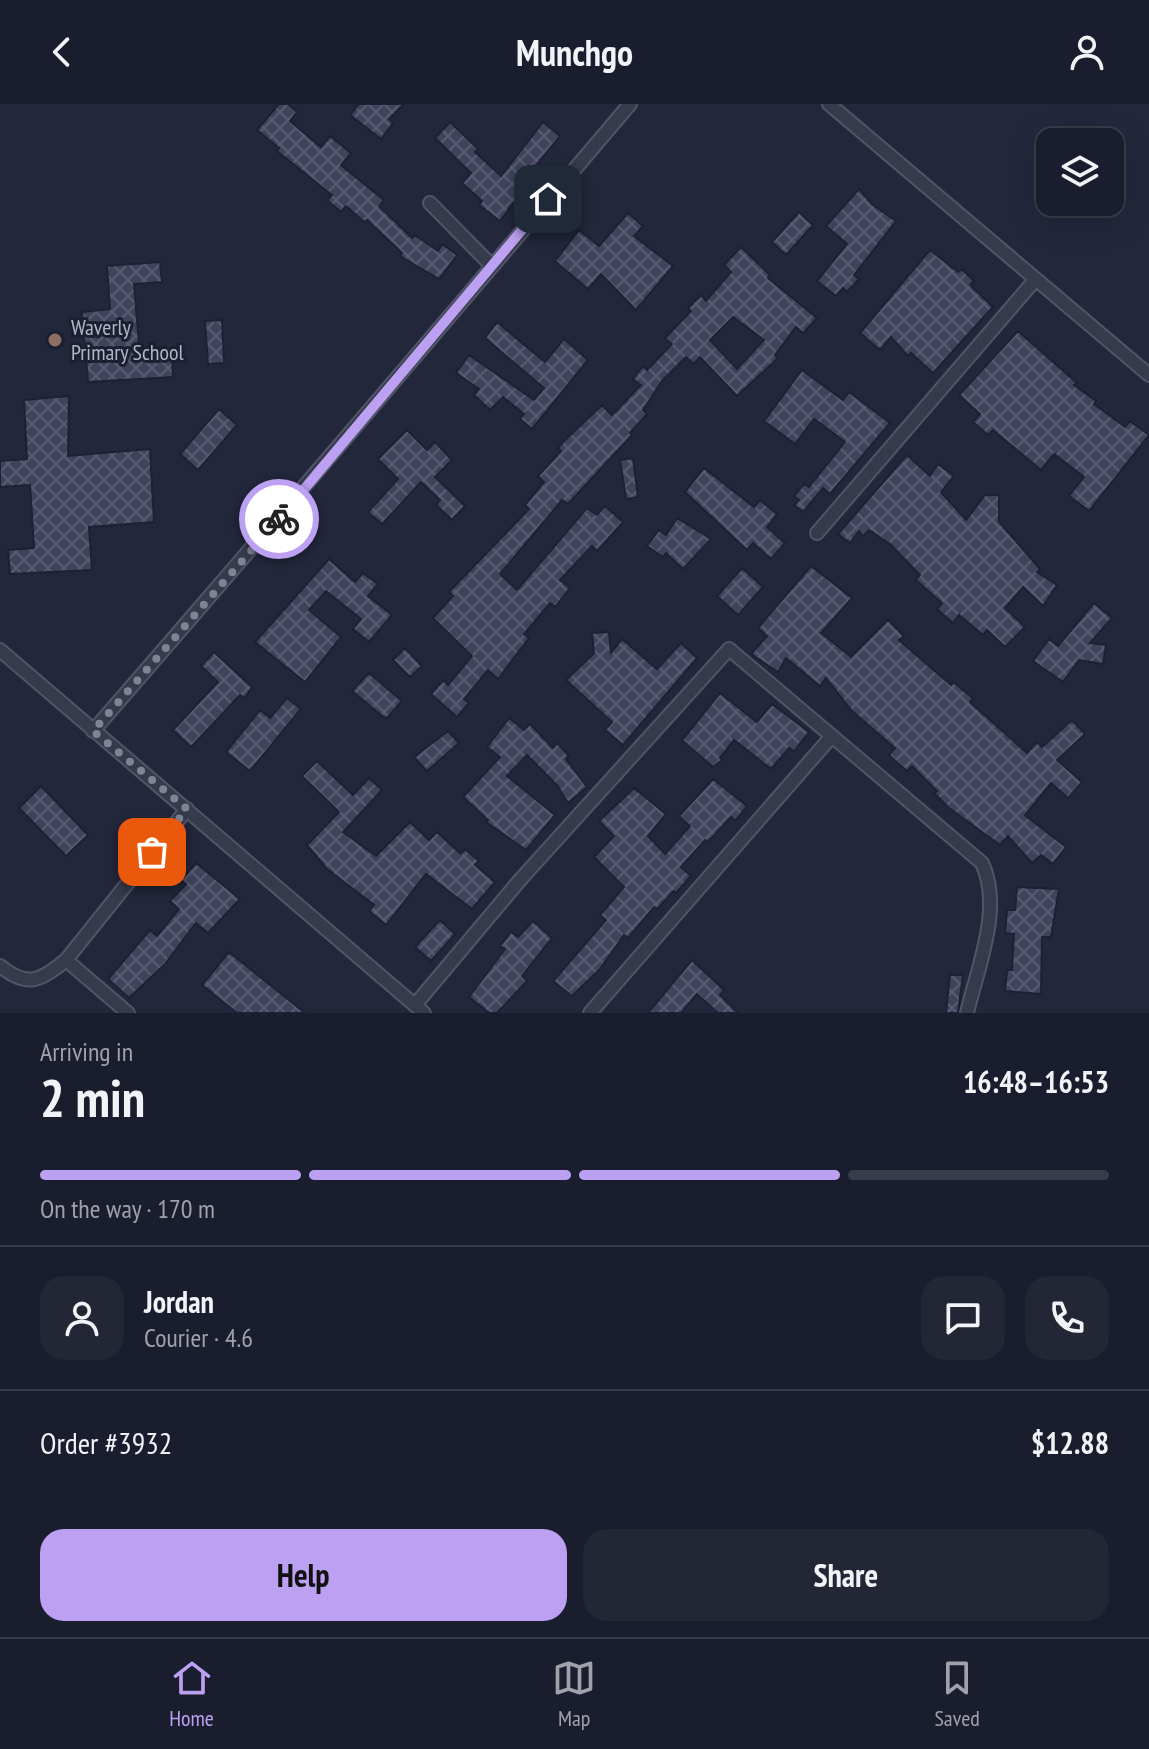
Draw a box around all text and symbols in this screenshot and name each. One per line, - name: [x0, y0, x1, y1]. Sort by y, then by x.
- text: Munchgo: [516, 29, 633, 76]
- icon: back: [40, 30, 84, 74]
- icon: person: [1065, 30, 1109, 74]
- map controls: [1036, 128, 1124, 216]
- button: layers: [1036, 128, 1124, 216]
- pin: [514, 165, 582, 233]
- icon: home: [526, 177, 570, 221]
- place label: Waverly Primary School: [71, 313, 185, 366]
- marker: Waverly Primary School: [46, 331, 64, 349]
- courier: [239, 479, 319, 559]
- icon: bike: [257, 497, 301, 541]
- pin: [118, 818, 186, 886]
- icon: bag: [130, 830, 174, 874]
- text: Arriving in: [40, 1035, 133, 1068]
- text: 16:48–16:53: [963, 1062, 1109, 1101]
- text: 2 min: [40, 1064, 145, 1131]
- text: On the way · 170 m: [40, 1192, 215, 1225]
- button: person: [40, 1276, 124, 1360]
- button: chat: [921, 1276, 1005, 1360]
- button: phone: [1025, 1276, 1109, 1360]
- text: Jordan: [144, 1282, 214, 1321]
- text: Courier · 4.6: [144, 1321, 253, 1354]
- text: Order #3932: [40, 1423, 172, 1462]
- text: $12.88: [1031, 1423, 1109, 1462]
- button: Help: [40, 1529, 567, 1621]
- button: Share: [583, 1529, 1109, 1621]
- tab: Home: [169, 1656, 214, 1732]
- tab: Map: [552, 1656, 596, 1732]
- tab: Saved: [934, 1656, 980, 1732]

